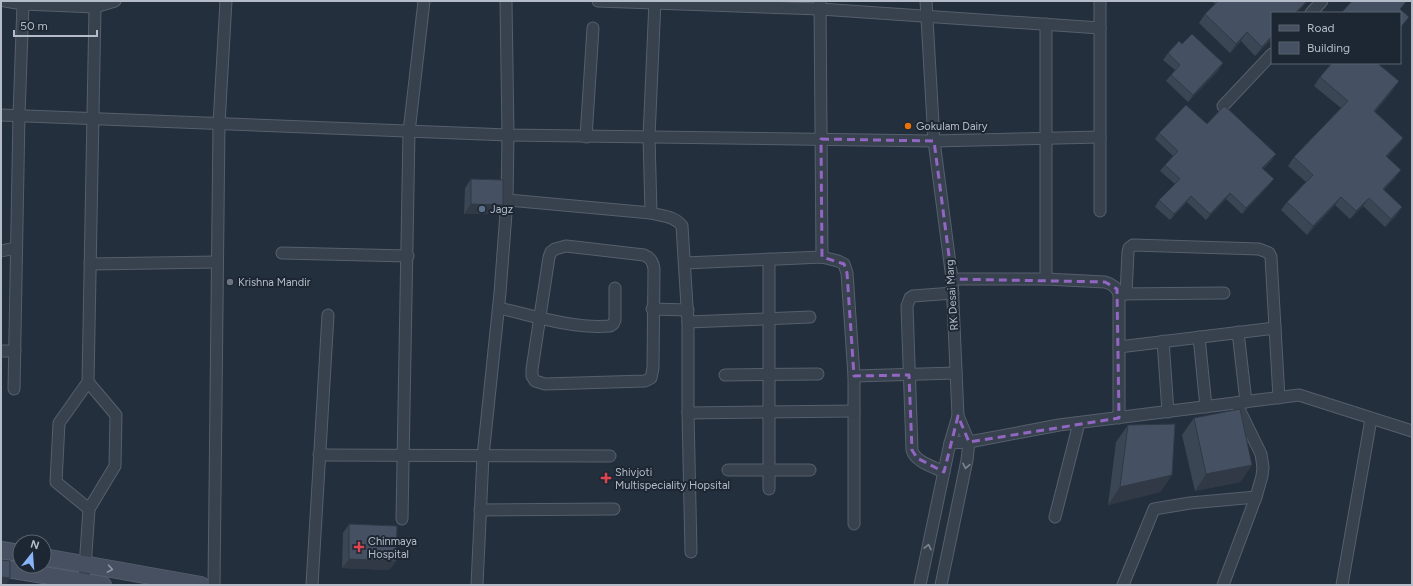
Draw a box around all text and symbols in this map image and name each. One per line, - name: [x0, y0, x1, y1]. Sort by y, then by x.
- scale bar: [14, 12, 97, 38]
- legend: [1271, 12, 1401, 64]
- text: 50 m: [20, 19, 48, 33]
- text: Road: [1307, 21, 1335, 35]
- text: Building: [1307, 41, 1350, 55]
- place label: Gokulam Dairy: [916, 120, 988, 133]
- marker: Gokulam Dairy: [903, 121, 913, 131]
- place label: Jagz: [490, 203, 513, 216]
- marker: Jagz: [477, 204, 487, 214]
- street label: RK Desai Marg: [943, 259, 961, 331]
- place label: Krishna Mandir: [238, 276, 311, 289]
- marker: Krishna Mandir: [225, 277, 235, 287]
- one-way arrow: [962, 463, 970, 469]
- place label: Shivjoti Multispeciality Hopsital: [615, 466, 730, 492]
- marker: Shivjoti Multispeciality Hopsital: [600, 472, 612, 484]
- north arrow: [12, 534, 52, 574]
- place label: Chinmaya Hospital: [368, 535, 417, 561]
- text: N: [29, 537, 41, 552]
- marker: Chinmaya Hospital: [353, 541, 365, 553]
- one-way arrow: [923, 544, 931, 550]
- one-way arrow: [107, 564, 113, 573]

